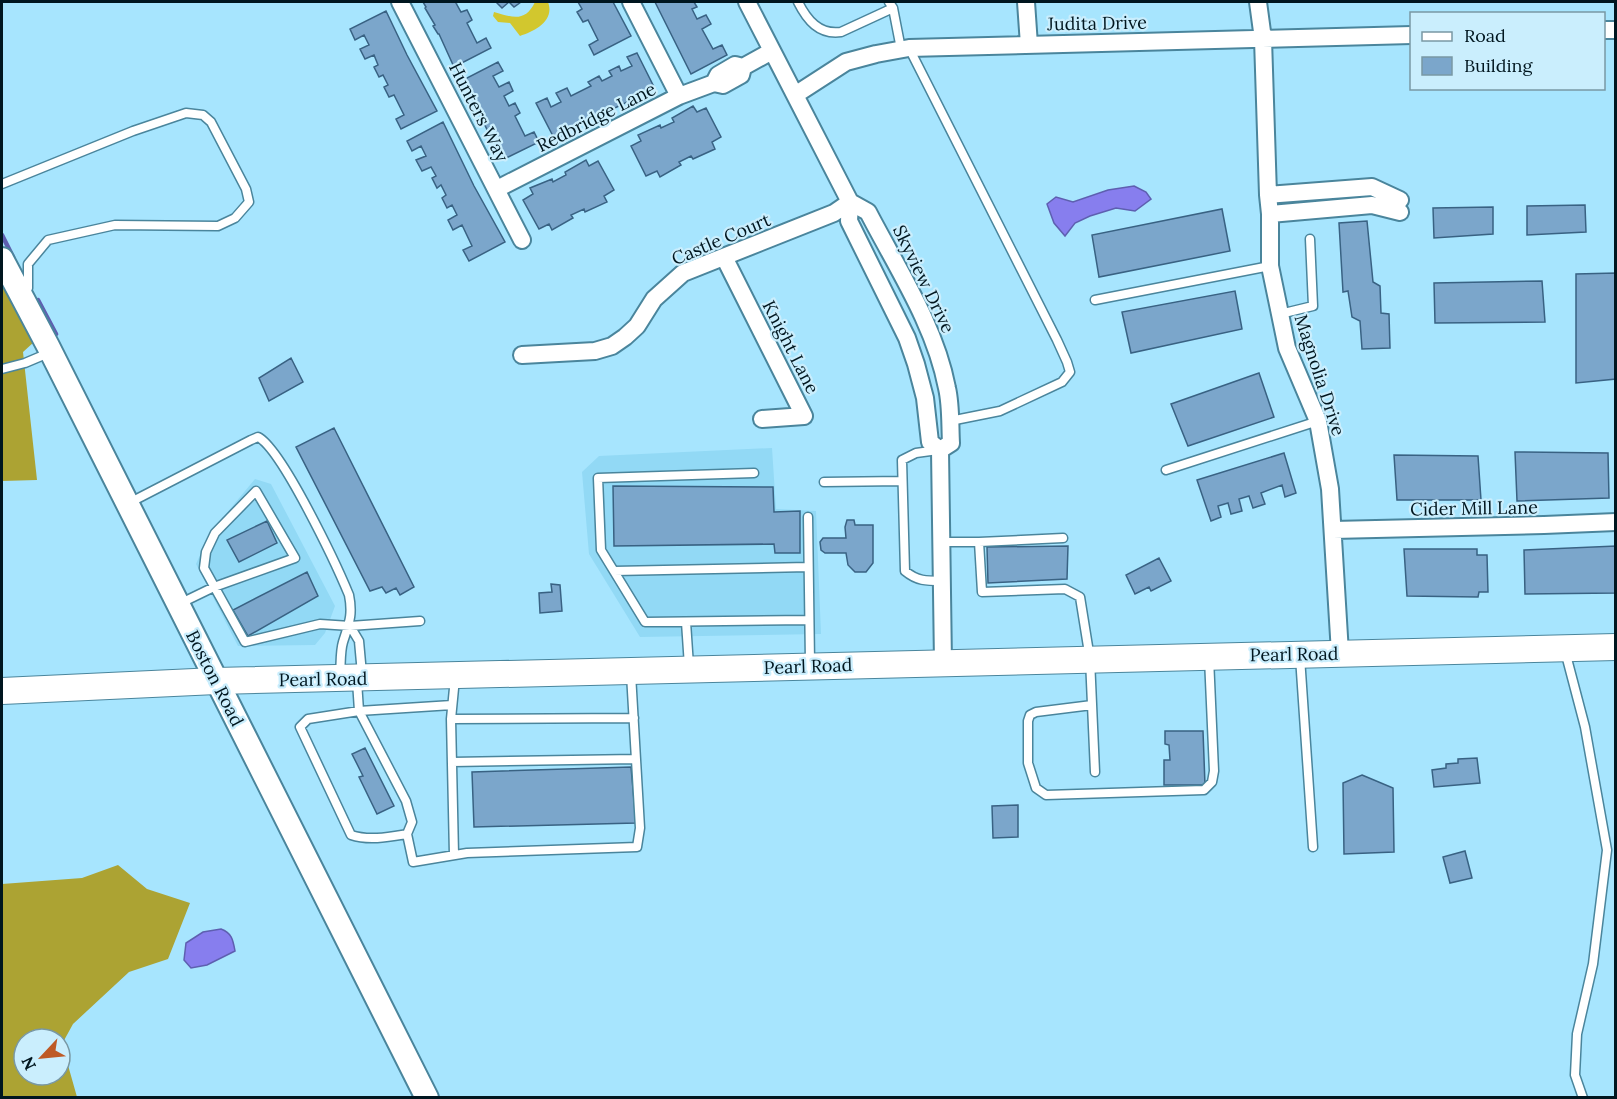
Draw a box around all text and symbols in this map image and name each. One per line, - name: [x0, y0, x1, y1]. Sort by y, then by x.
- street label: Judita Drive: [1046, 11, 1147, 35]
- legend: [1410, 12, 1605, 90]
- text: Road: [1464, 24, 1506, 47]
- text: Building: [1464, 54, 1534, 77]
- street label: Hunters Way: [444, 58, 514, 166]
- street label: Redbridge Lane: [532, 77, 660, 157]
- street label: Castle Court: [668, 208, 774, 270]
- street label: Skyview Drive: [888, 221, 960, 337]
- street label: Knight Lane: [758, 296, 824, 398]
- street label: Magnolia Drive: [1290, 311, 1351, 439]
- street label: Cider Mill Lane: [1410, 495, 1538, 521]
- street label: Boston Road: [181, 626, 249, 730]
- street label: Pearl Road: [1249, 642, 1339, 666]
- street label: Pearl Road: [763, 653, 853, 679]
- street label: Pearl Road: [278, 667, 368, 691]
- north arrow: [12, 1027, 72, 1087]
- text: N: [17, 1054, 40, 1074]

